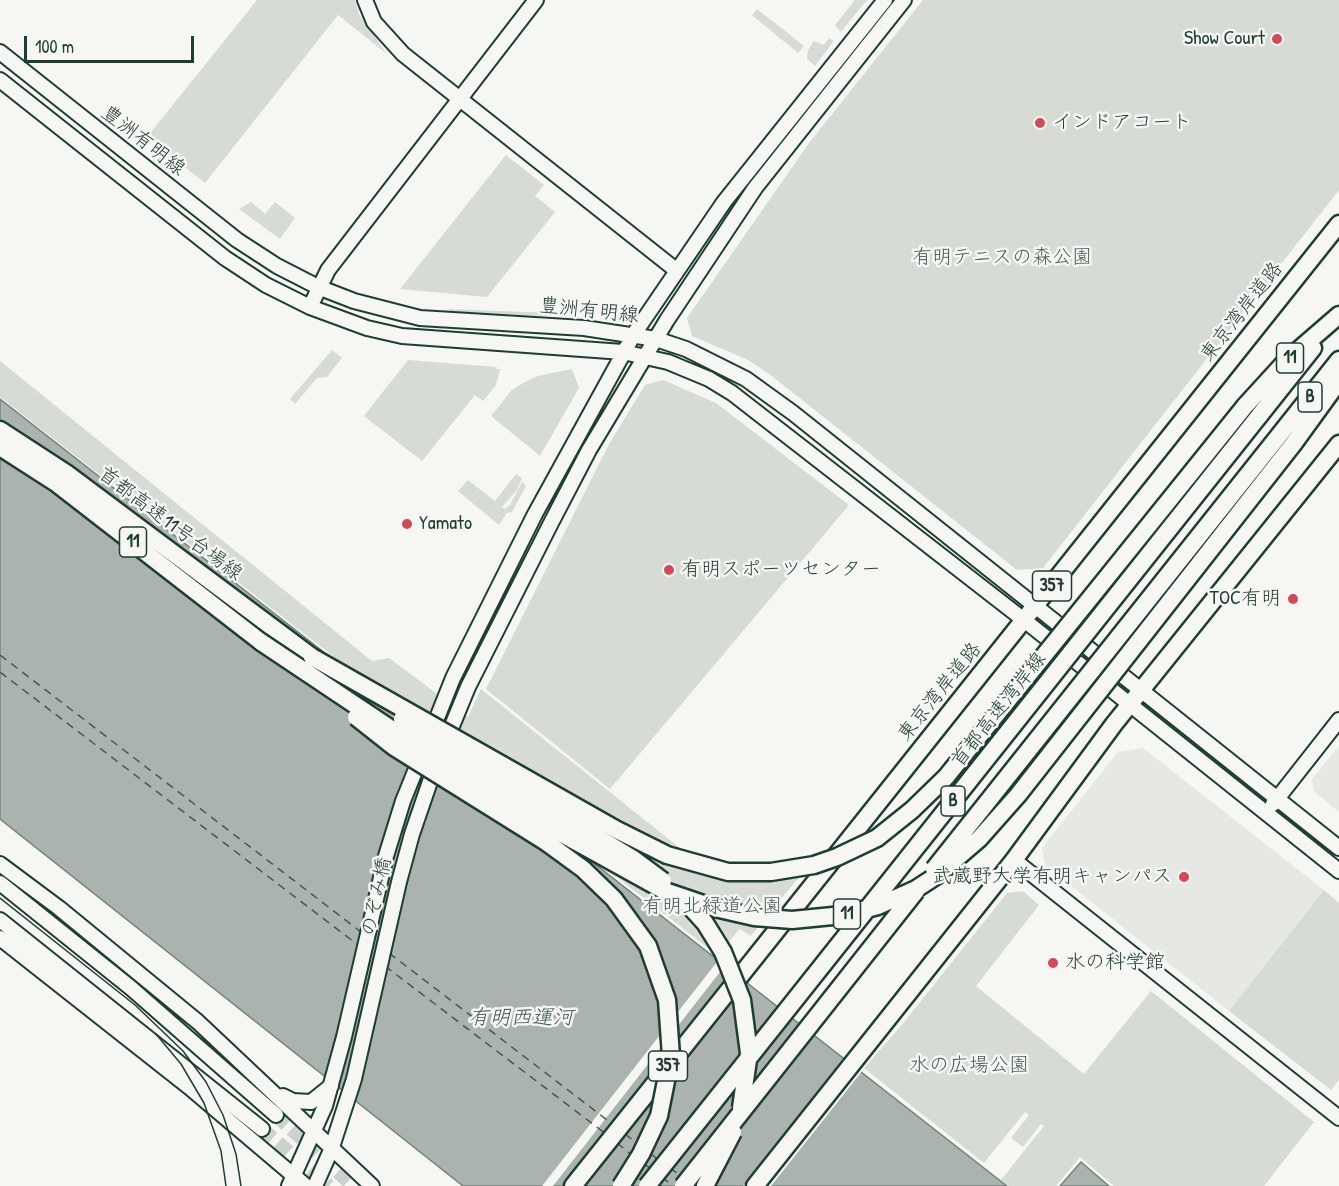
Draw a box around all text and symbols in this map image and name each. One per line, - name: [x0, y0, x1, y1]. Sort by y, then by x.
- scale bar: [27, 24, 196, 62]
- place label: Show Court: [1184, 27, 1265, 51]
- marker: Show Court: [1270, 32, 1284, 46]
- text: 100 m: [35, 34, 74, 59]
- street label: 豊洲有明線: [96, 101, 190, 181]
- place label: インドアコート: [1052, 111, 1192, 135]
- marker: インドアコート: [1033, 116, 1047, 130]
- park label: 有明テニスの森公園: [912, 246, 1092, 270]
- street label: 東京湾岸道路: [1196, 257, 1288, 367]
- street label: 豊洲有明線: [538, 294, 640, 328]
- road number: 11: [1276, 343, 1304, 373]
- road number: B: [1298, 382, 1322, 412]
- street label: 首都高速11号台場線: [93, 462, 247, 586]
- place label: Yamato: [419, 512, 472, 536]
- marker: Yamato: [400, 517, 414, 531]
- road number: 11: [120, 527, 146, 557]
- place label: 有明スポーツセンター: [681, 558, 881, 582]
- marker: 有明スポーツセンター: [662, 563, 676, 577]
- road number: 357: [1032, 571, 1072, 601]
- place label: TOC有明: [1210, 587, 1281, 611]
- marker: TOC有明: [1286, 592, 1300, 606]
- street label: 東京湾岸道路: [893, 638, 987, 746]
- street label: 首都高速湾岸線: [946, 647, 1052, 773]
- road number: B: [941, 786, 965, 816]
- street label: のぞみ橋: [357, 855, 397, 939]
- place label: 武蔵野大学有明キャンパス: [932, 865, 1172, 889]
- marker: 武蔵野大学有明キャンパス: [1177, 870, 1191, 884]
- park label: 有明北緑道公園: [642, 895, 782, 919]
- road number: 11: [834, 899, 860, 929]
- place label: 水の科学館: [1065, 951, 1165, 975]
- marker: 水の科学館: [1046, 956, 1060, 970]
- water label: 有明西運河: [469, 1005, 573, 1031]
- road number: 357: [648, 1051, 688, 1081]
- park label: 水の広場公園: [909, 1054, 1029, 1078]

